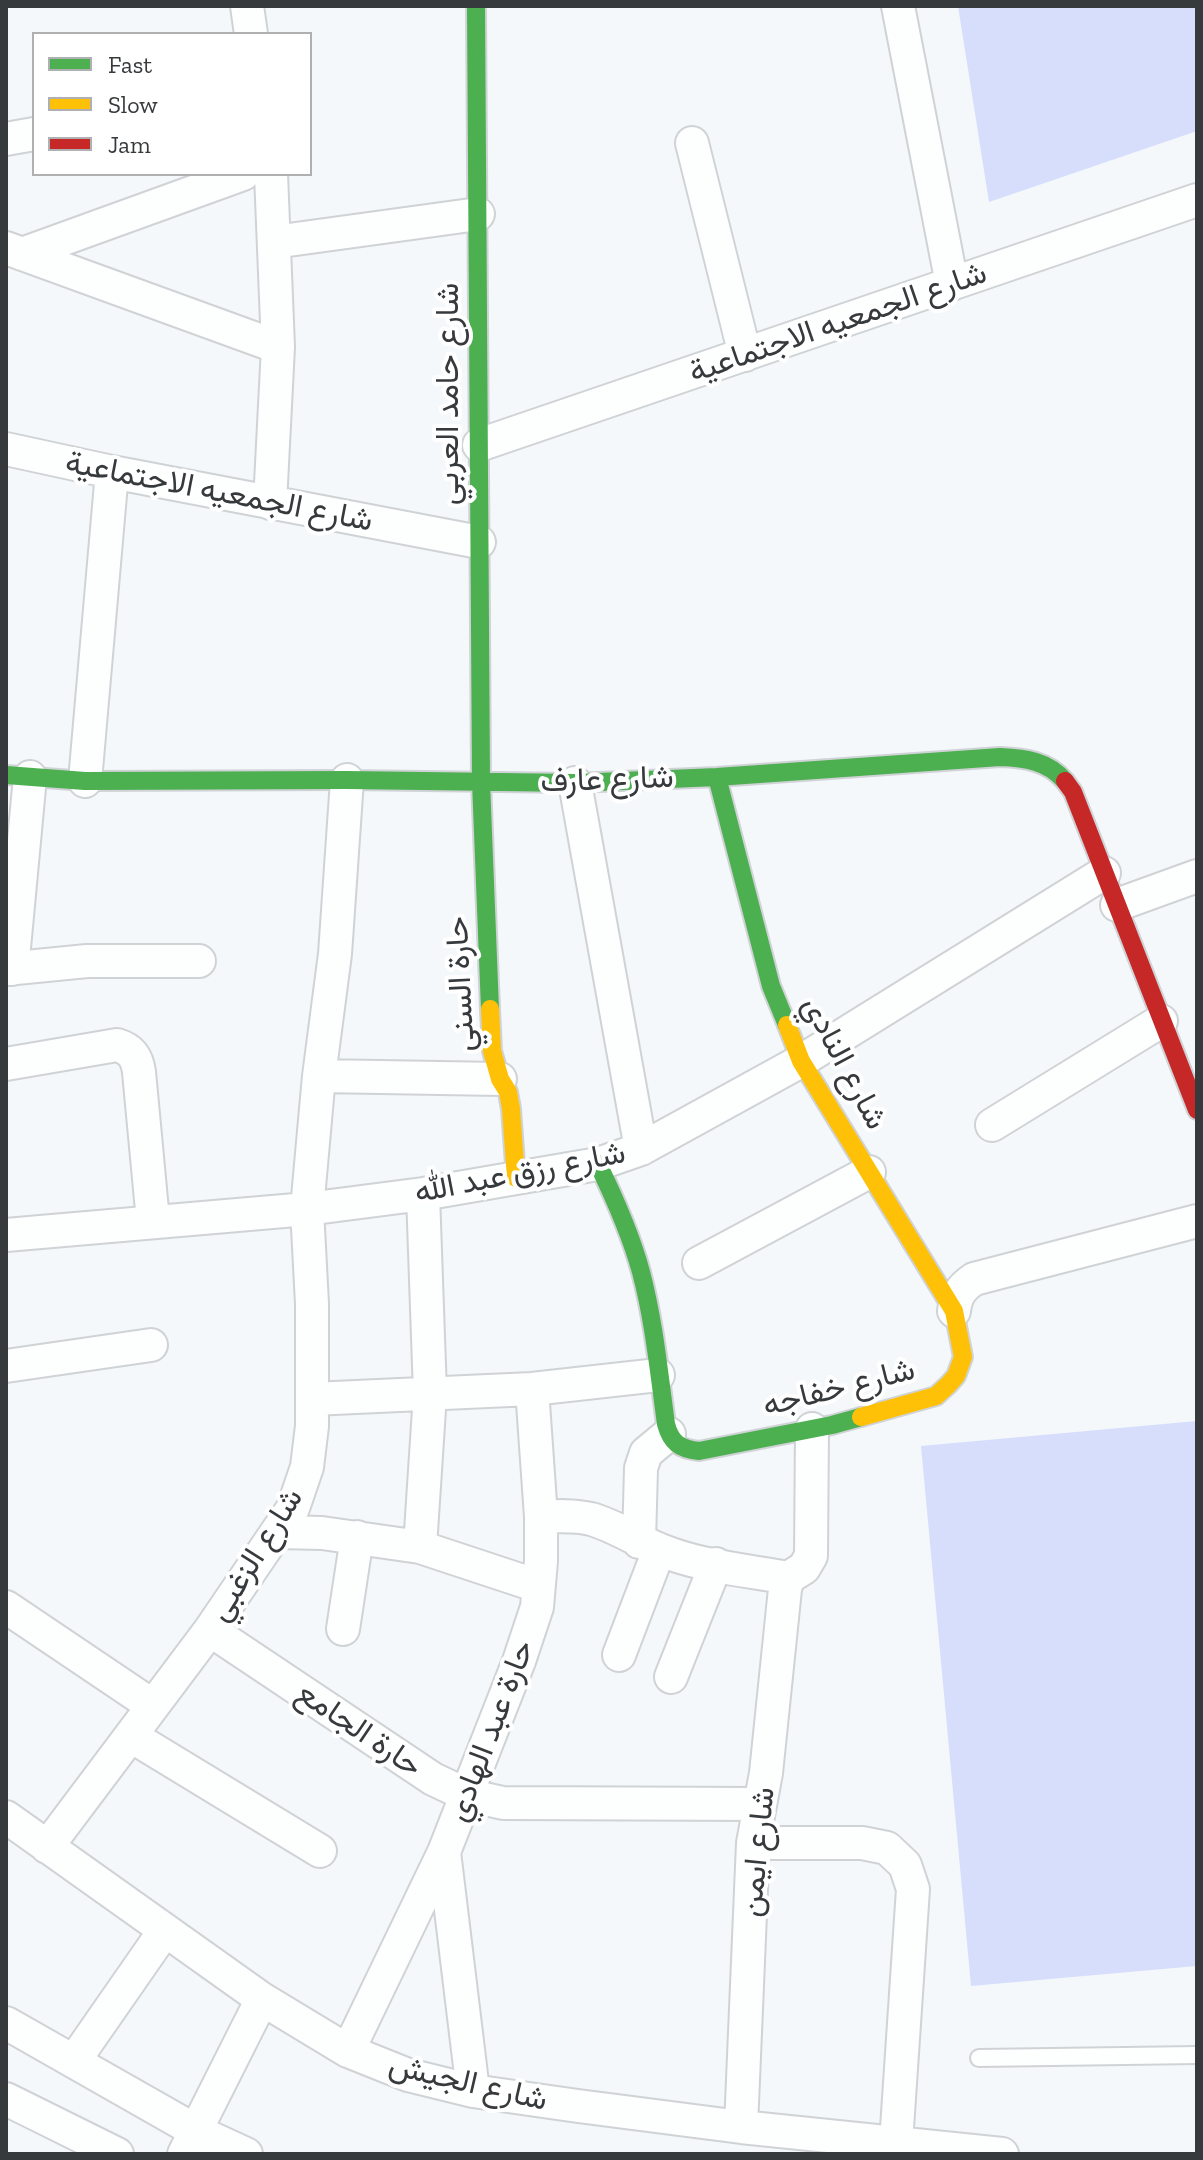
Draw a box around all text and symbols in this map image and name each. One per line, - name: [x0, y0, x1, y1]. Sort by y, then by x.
- legend: [32, 32, 312, 176]
- text: Fast: [108, 50, 152, 79]
- text: Slow: [108, 90, 158, 119]
- text: Jam: [108, 130, 151, 159]
- street label: شارع الجمعيه الاجتماعية: [684, 254, 992, 392]
- street label: شارع حامد العربي: [430, 283, 468, 505]
- street label: شارع الجمعيه الاجتماعية: [62, 443, 376, 541]
- street label: شارع عارف: [540, 758, 674, 802]
- street label: حارة السني: [438, 915, 484, 1053]
- street label: شارع النادي: [793, 990, 895, 1136]
- street label: شارع رزق عبد الله: [411, 1134, 629, 1212]
- street label: شارع خفاجه: [759, 1351, 919, 1425]
- street label: شارع الزغبي: [200, 1481, 312, 1629]
- street label: حارة عبد الهادي: [439, 1635, 543, 1827]
- street label: حارة الجامع: [289, 1674, 429, 1786]
- street label: شارع ايمن: [732, 1785, 784, 1919]
- street label: شارع الجيش: [385, 2046, 551, 2120]

